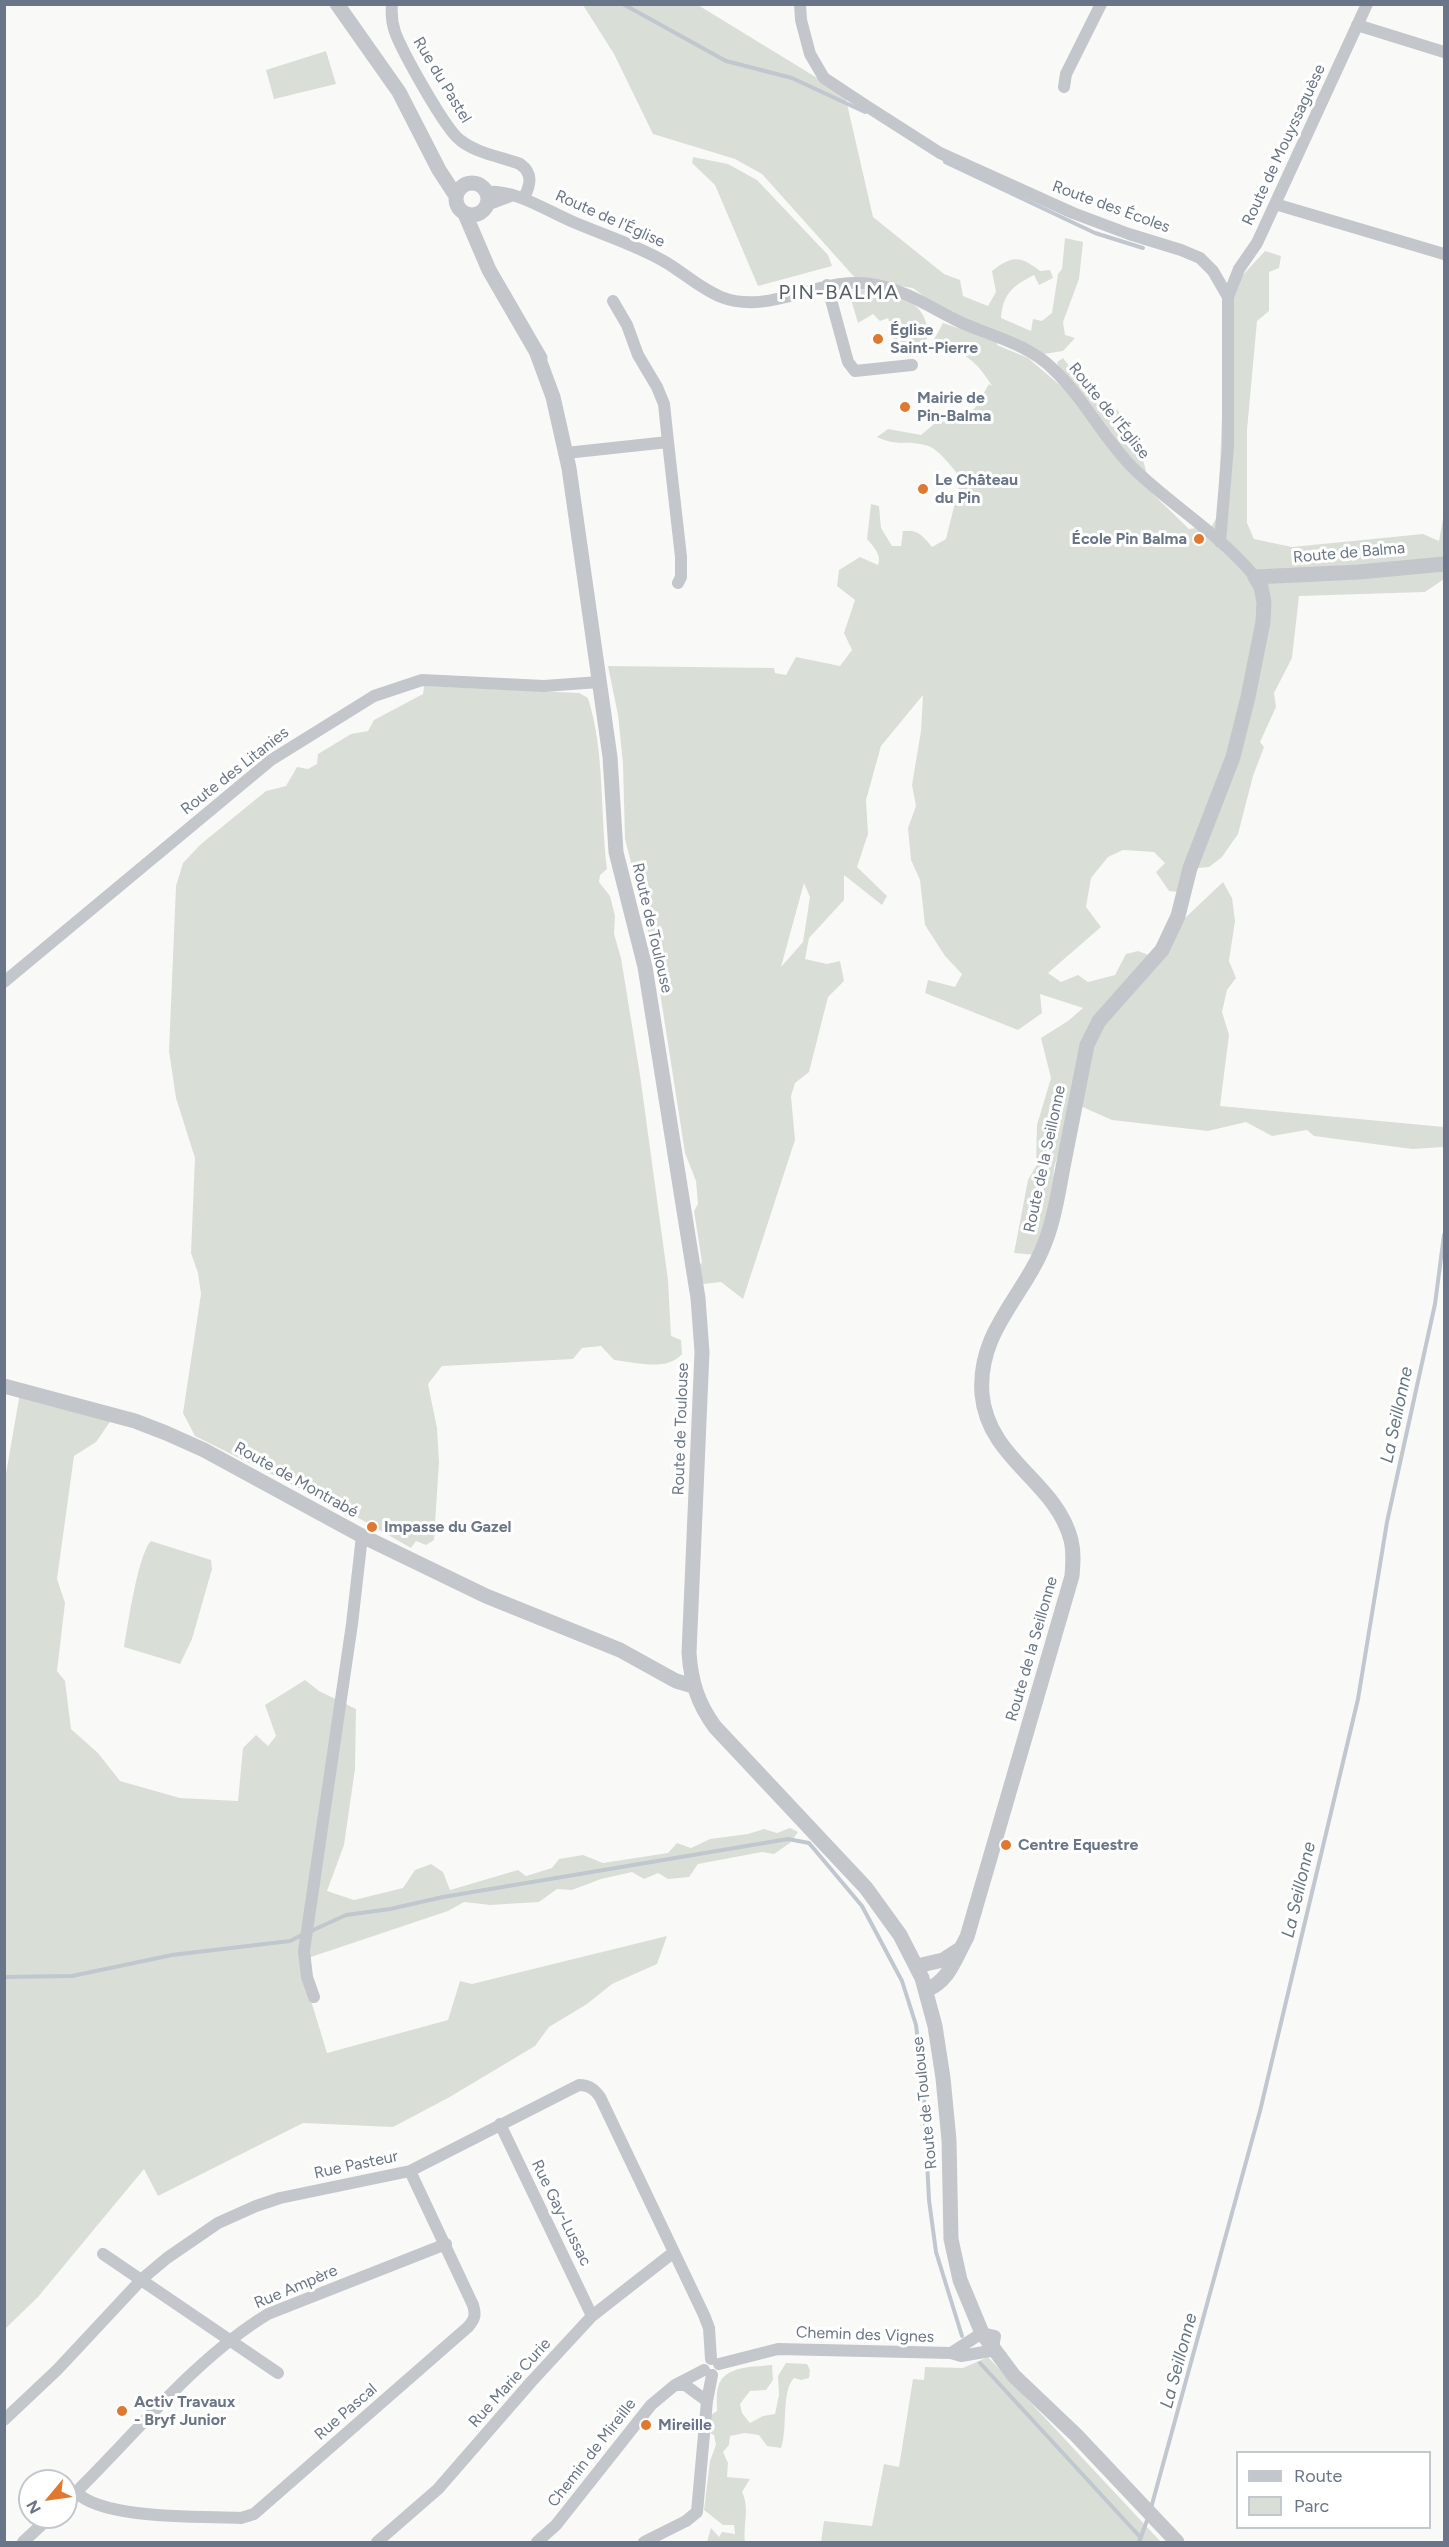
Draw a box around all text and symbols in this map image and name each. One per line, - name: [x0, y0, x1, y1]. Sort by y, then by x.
- street label: Rue du Pastel: [409, 34, 475, 126]
- street label: Route de Mouyssaguèse: [1238, 61, 1330, 229]
- street label: Route des Écoles: [1050, 177, 1172, 237]
- street label: Route de l'Église: [552, 186, 668, 252]
- district label: PIN-BALMA: [779, 281, 899, 305]
- place label: Église Saint-Pierre: [890, 320, 978, 358]
- marker: Église Saint-Pierre: [871, 332, 885, 346]
- street label: Route de l'Église: [1064, 359, 1154, 463]
- place label: Mairie de Pin-Balma: [917, 388, 991, 426]
- marker: Mairie de Pin-Balma: [898, 400, 912, 414]
- place label: Le Château du Pin: [935, 470, 1018, 508]
- marker: Le Château du Pin: [916, 482, 930, 496]
- place label: École Pin Balma: [1071, 529, 1187, 549]
- marker: École Pin Balma: [1192, 532, 1206, 546]
- street label: Route de Balma: [1292, 539, 1406, 567]
- street label: Route des Litanies: [177, 723, 293, 819]
- street label: Route de Toulouse: [628, 861, 676, 995]
- street label: Route de la Seillonne: [1020, 1084, 1070, 1234]
- street label: Route de Toulouse: [669, 1362, 693, 1496]
- water label: La Seillonne: [1376, 1365, 1418, 1465]
- street label: Route de Montrabé: [231, 1438, 361, 1522]
- place label: Impasse du Gazel: [384, 1517, 512, 1537]
- marker: Impasse du Gazel: [365, 1520, 379, 1534]
- street label: Route de la Seillonne: [1002, 1574, 1062, 1724]
- place label: Centre Equestre: [1018, 1835, 1138, 1855]
- marker: Centre Equestre: [999, 1838, 1013, 1852]
- water label: La Seillonne: [1277, 1840, 1321, 1940]
- street label: Route de Toulouse: [909, 2036, 941, 2170]
- street label: Rue Pasteur: [312, 2147, 400, 2183]
- street label: Rue Gay-Lussac: [527, 2157, 595, 2269]
- street label: Rue Ampère: [252, 2261, 340, 2313]
- water label: La Seillonne: [1156, 2311, 1202, 2411]
- street label: Chemin des Vignes: [796, 2323, 934, 2347]
- street label: Rue Marie Curie: [465, 2334, 555, 2432]
- street label: Rue Pascal: [311, 2380, 381, 2444]
- place label: Activ Travaux - Bryf Junior: [134, 2392, 235, 2430]
- street label: Chemin de Mireille: [544, 2395, 640, 2511]
- marker: Activ Travaux - Bryf Junior: [115, 2404, 129, 2418]
- place label: Mireille: [658, 2415, 712, 2435]
- marker: Mireille: [639, 2418, 653, 2432]
- legend: [1236, 2451, 1431, 2529]
- text: Route: [1294, 2465, 1342, 2487]
- north arrow: [18, 2469, 78, 2529]
- text: Parc: [1294, 2495, 1329, 2517]
- text: N: [22, 2497, 45, 2517]

